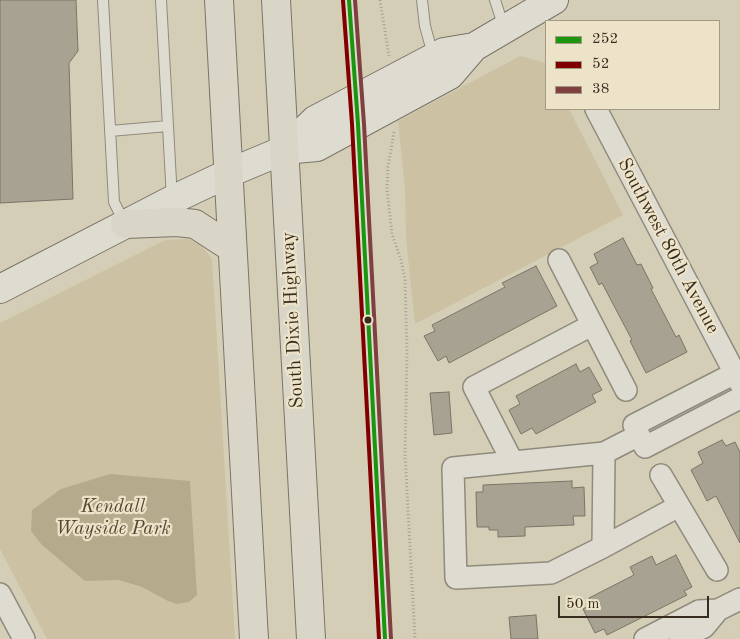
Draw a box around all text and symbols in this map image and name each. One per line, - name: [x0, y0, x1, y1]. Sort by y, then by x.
- legend: [545, 20, 720, 110]
- text: 252: [592, 32, 618, 47]
- text: 52: [592, 57, 609, 72]
- text: 38: [592, 82, 609, 97]
- street label: Southwest 80th Avenue: [612, 154, 724, 338]
- street label: South Dixie Highway: [277, 231, 309, 409]
- unlabelled marker: [363, 315, 373, 325]
- park label: Kendall Wayside Park: [55, 496, 171, 540]
- scale bar: [560, 586, 711, 618]
- text: 50 m: [566, 597, 600, 612]

